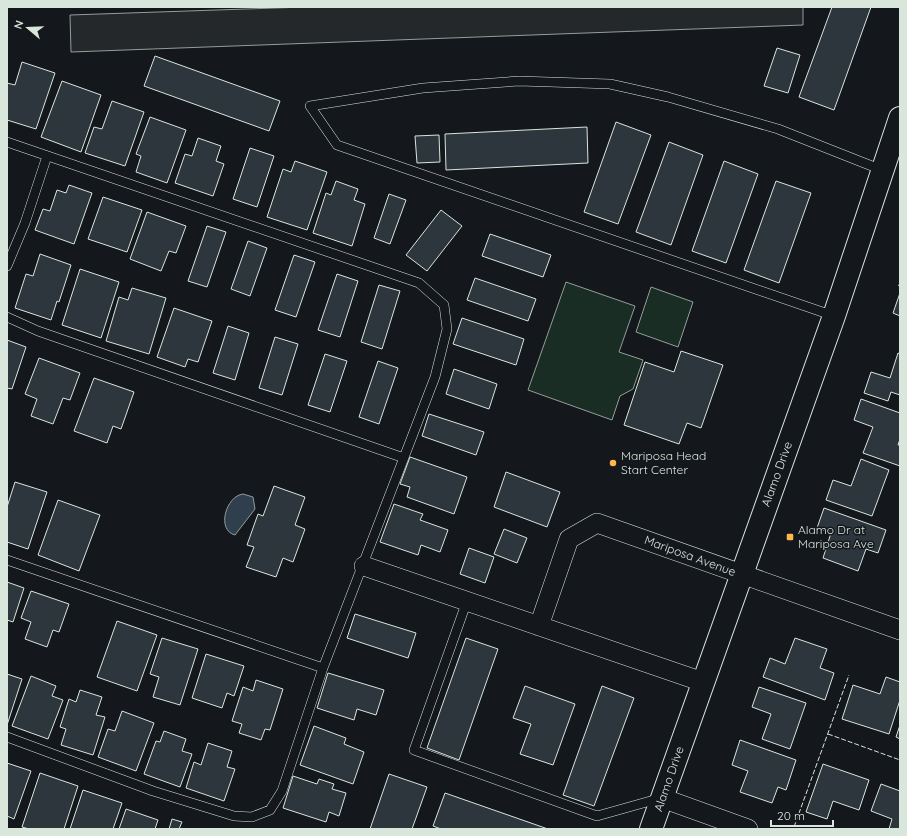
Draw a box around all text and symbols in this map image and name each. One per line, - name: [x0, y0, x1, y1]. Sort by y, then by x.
- north arrow: [8, 8, 48, 48]
- text: N: [11, 19, 26, 31]
- street label: Alamo Drive: [758, 439, 795, 508]
- place label: Mariposa Head Start Center: [621, 448, 706, 477]
- marker: Mariposa Head Start Center: [608, 458, 618, 468]
- place label: Alamo Dr at Mariposa Ave: [798, 522, 874, 551]
- street label: Mariposa Avenue: [642, 532, 738, 579]
- marker: Alamo Dr at Mariposa Ave: [785, 532, 795, 542]
- street label: Alamo Drive: [650, 744, 687, 814]
- scale bar: [771, 802, 833, 828]
- text: 20 m: [777, 808, 805, 823]

